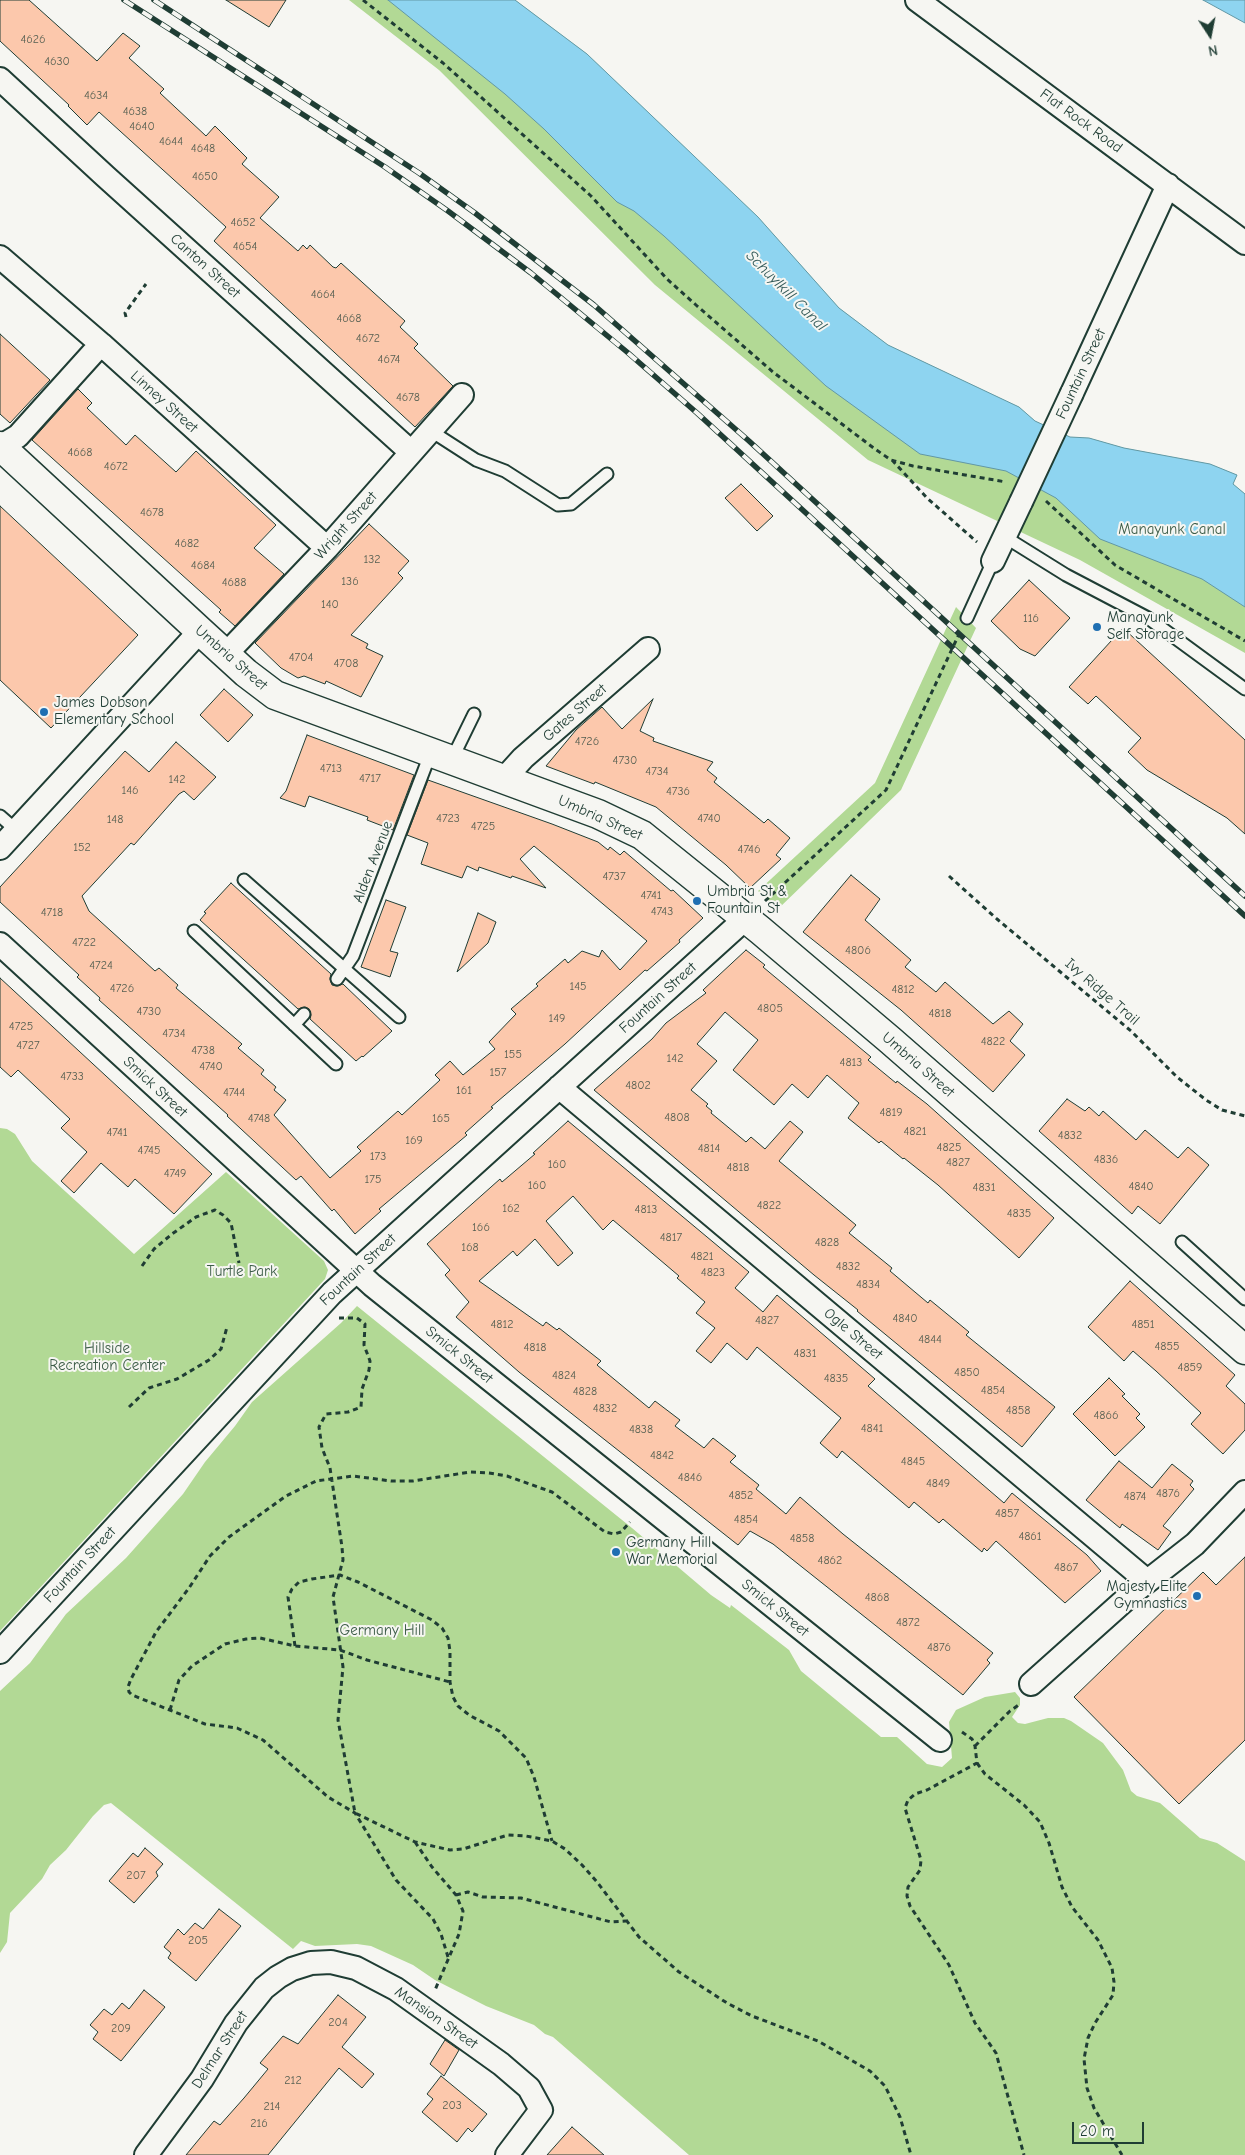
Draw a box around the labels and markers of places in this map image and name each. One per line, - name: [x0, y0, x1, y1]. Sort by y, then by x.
- place label: Manayunk Self Storage: [1107, 609, 1184, 644]
- marker: Manayunk Self Storage: [1091, 621, 1103, 633]
- place label: James Dobson Elementary School: [54, 694, 174, 729]
- marker: James Dobson Elementary School: [38, 706, 50, 718]
- place label: Umbria St & Fountain St: [707, 883, 787, 918]
- marker: Umbria St & Fountain St: [691, 895, 703, 907]
- place label: Germany Hill War Memorial: [626, 1534, 717, 1569]
- marker: Germany Hill War Memorial: [610, 1546, 622, 1558]
- place label: Majesty Elite Gymnastics: [1106, 1578, 1187, 1613]
- marker: Majesty Elite Gymnastics: [1191, 1590, 1203, 1602]

